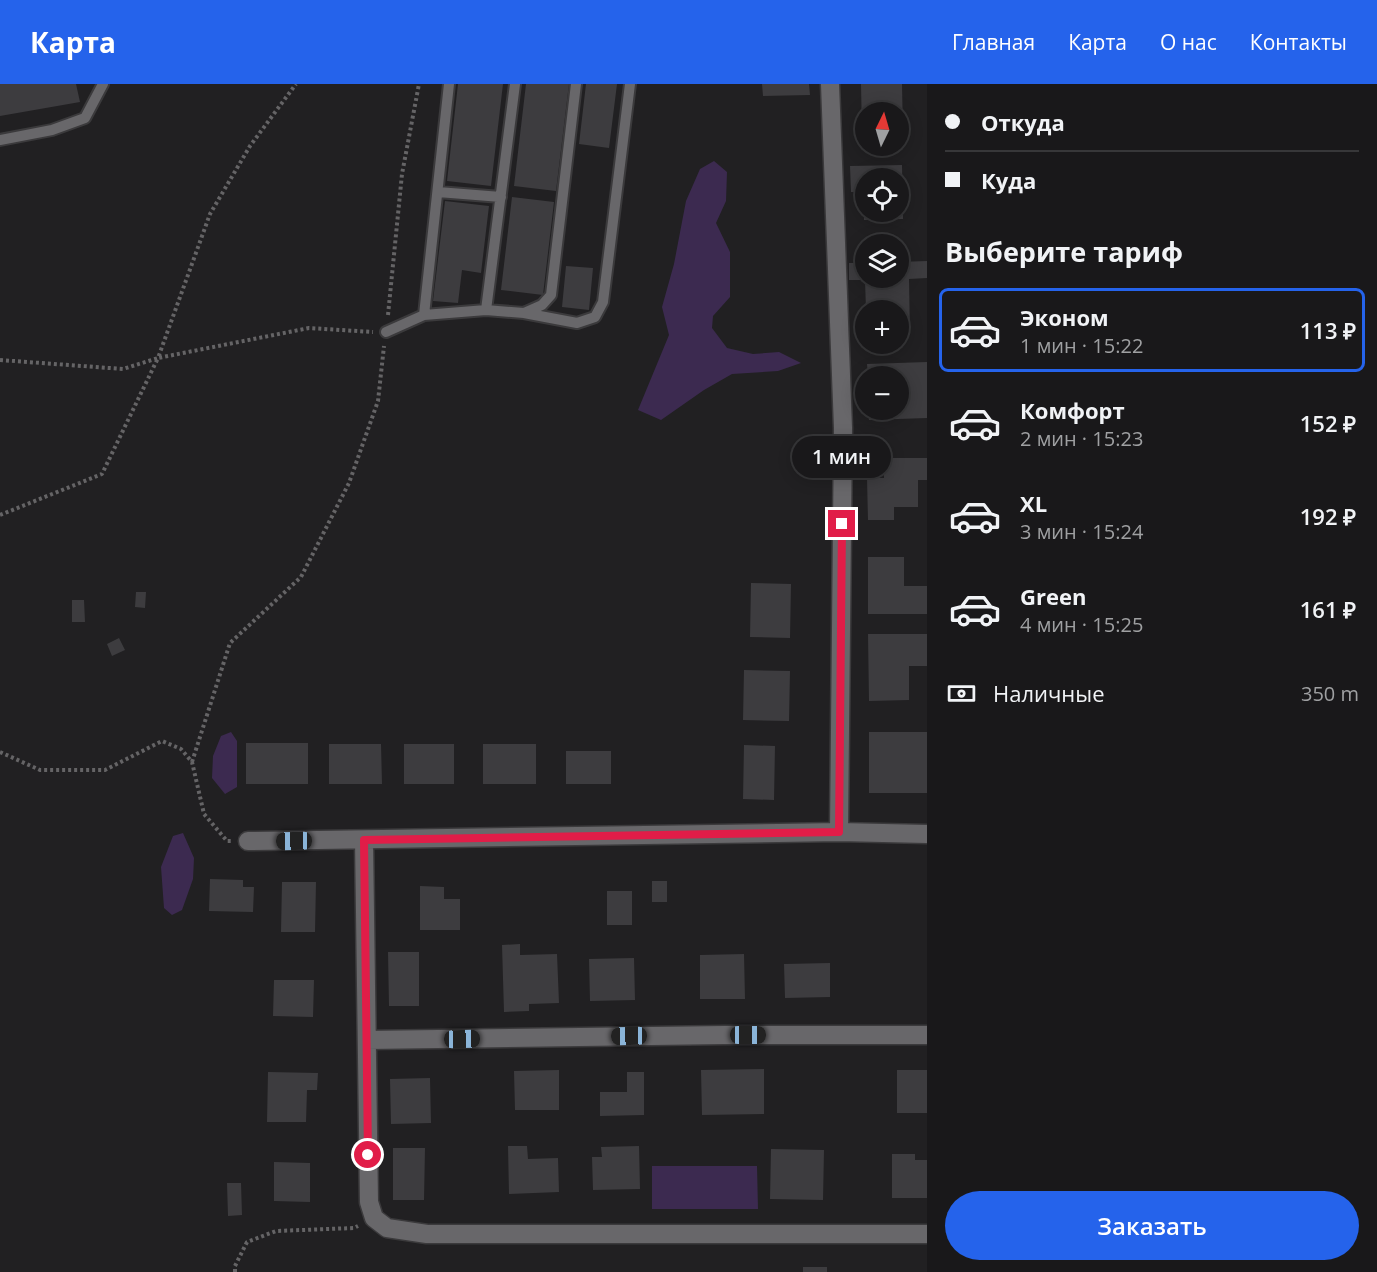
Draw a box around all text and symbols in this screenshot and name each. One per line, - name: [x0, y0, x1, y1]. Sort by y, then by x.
- text: Карта: [30, 23, 116, 61]
- text: Главная: [952, 28, 1035, 56]
- text: Карта: [1068, 28, 1127, 56]
- text: О нас: [1160, 28, 1217, 56]
- text: Контакты: [1250, 28, 1347, 56]
- north arrow: [855, 102, 909, 156]
- map controls: [855, 102, 909, 420]
- text: Откуда: [981, 107, 1065, 137]
- text: Куда: [981, 165, 1036, 195]
- button: locate: [855, 168, 909, 222]
- text: Выберите тариф: [945, 233, 1183, 270]
- button: layers: [855, 234, 909, 288]
- button: +: [855, 300, 909, 354]
- text: Эконом: [1020, 302, 1109, 332]
- icon: car: [948, 303, 1002, 357]
- text: 113 ₽: [1300, 315, 1356, 345]
- text: 1 мин · 15:22: [1020, 332, 1143, 359]
- button: −: [855, 366, 909, 420]
- text: Комфорт: [1020, 395, 1125, 425]
- icon: car: [948, 396, 1002, 450]
- text: 152 ₽: [1300, 408, 1356, 438]
- text: 2 мин · 15:23: [1020, 425, 1143, 452]
- callout: 1 мин: [792, 437, 892, 479]
- text: 1 мин: [812, 443, 871, 470]
- text: XL: [1020, 488, 1047, 518]
- icon: car: [948, 489, 1002, 543]
- text: 192 ₽: [1300, 501, 1356, 531]
- route end: [828, 510, 855, 537]
- text: 3 мин · 15:24: [1020, 518, 1143, 545]
- text: Green: [1020, 581, 1086, 611]
- icon: car: [948, 582, 1002, 636]
- text: 161 ₽: [1300, 594, 1356, 624]
- text: 4 мин · 15:25: [1020, 611, 1143, 638]
- icon: cash: [945, 677, 978, 710]
- text: Наличные: [993, 678, 1105, 708]
- text: 350 m: [1301, 680, 1359, 707]
- car: [276, 832, 312, 850]
- car: [730, 1026, 766, 1044]
- car: [611, 1027, 647, 1045]
- car: [444, 1030, 480, 1048]
- route start: [354, 1141, 381, 1168]
- button: Заказать: [945, 1191, 1359, 1260]

